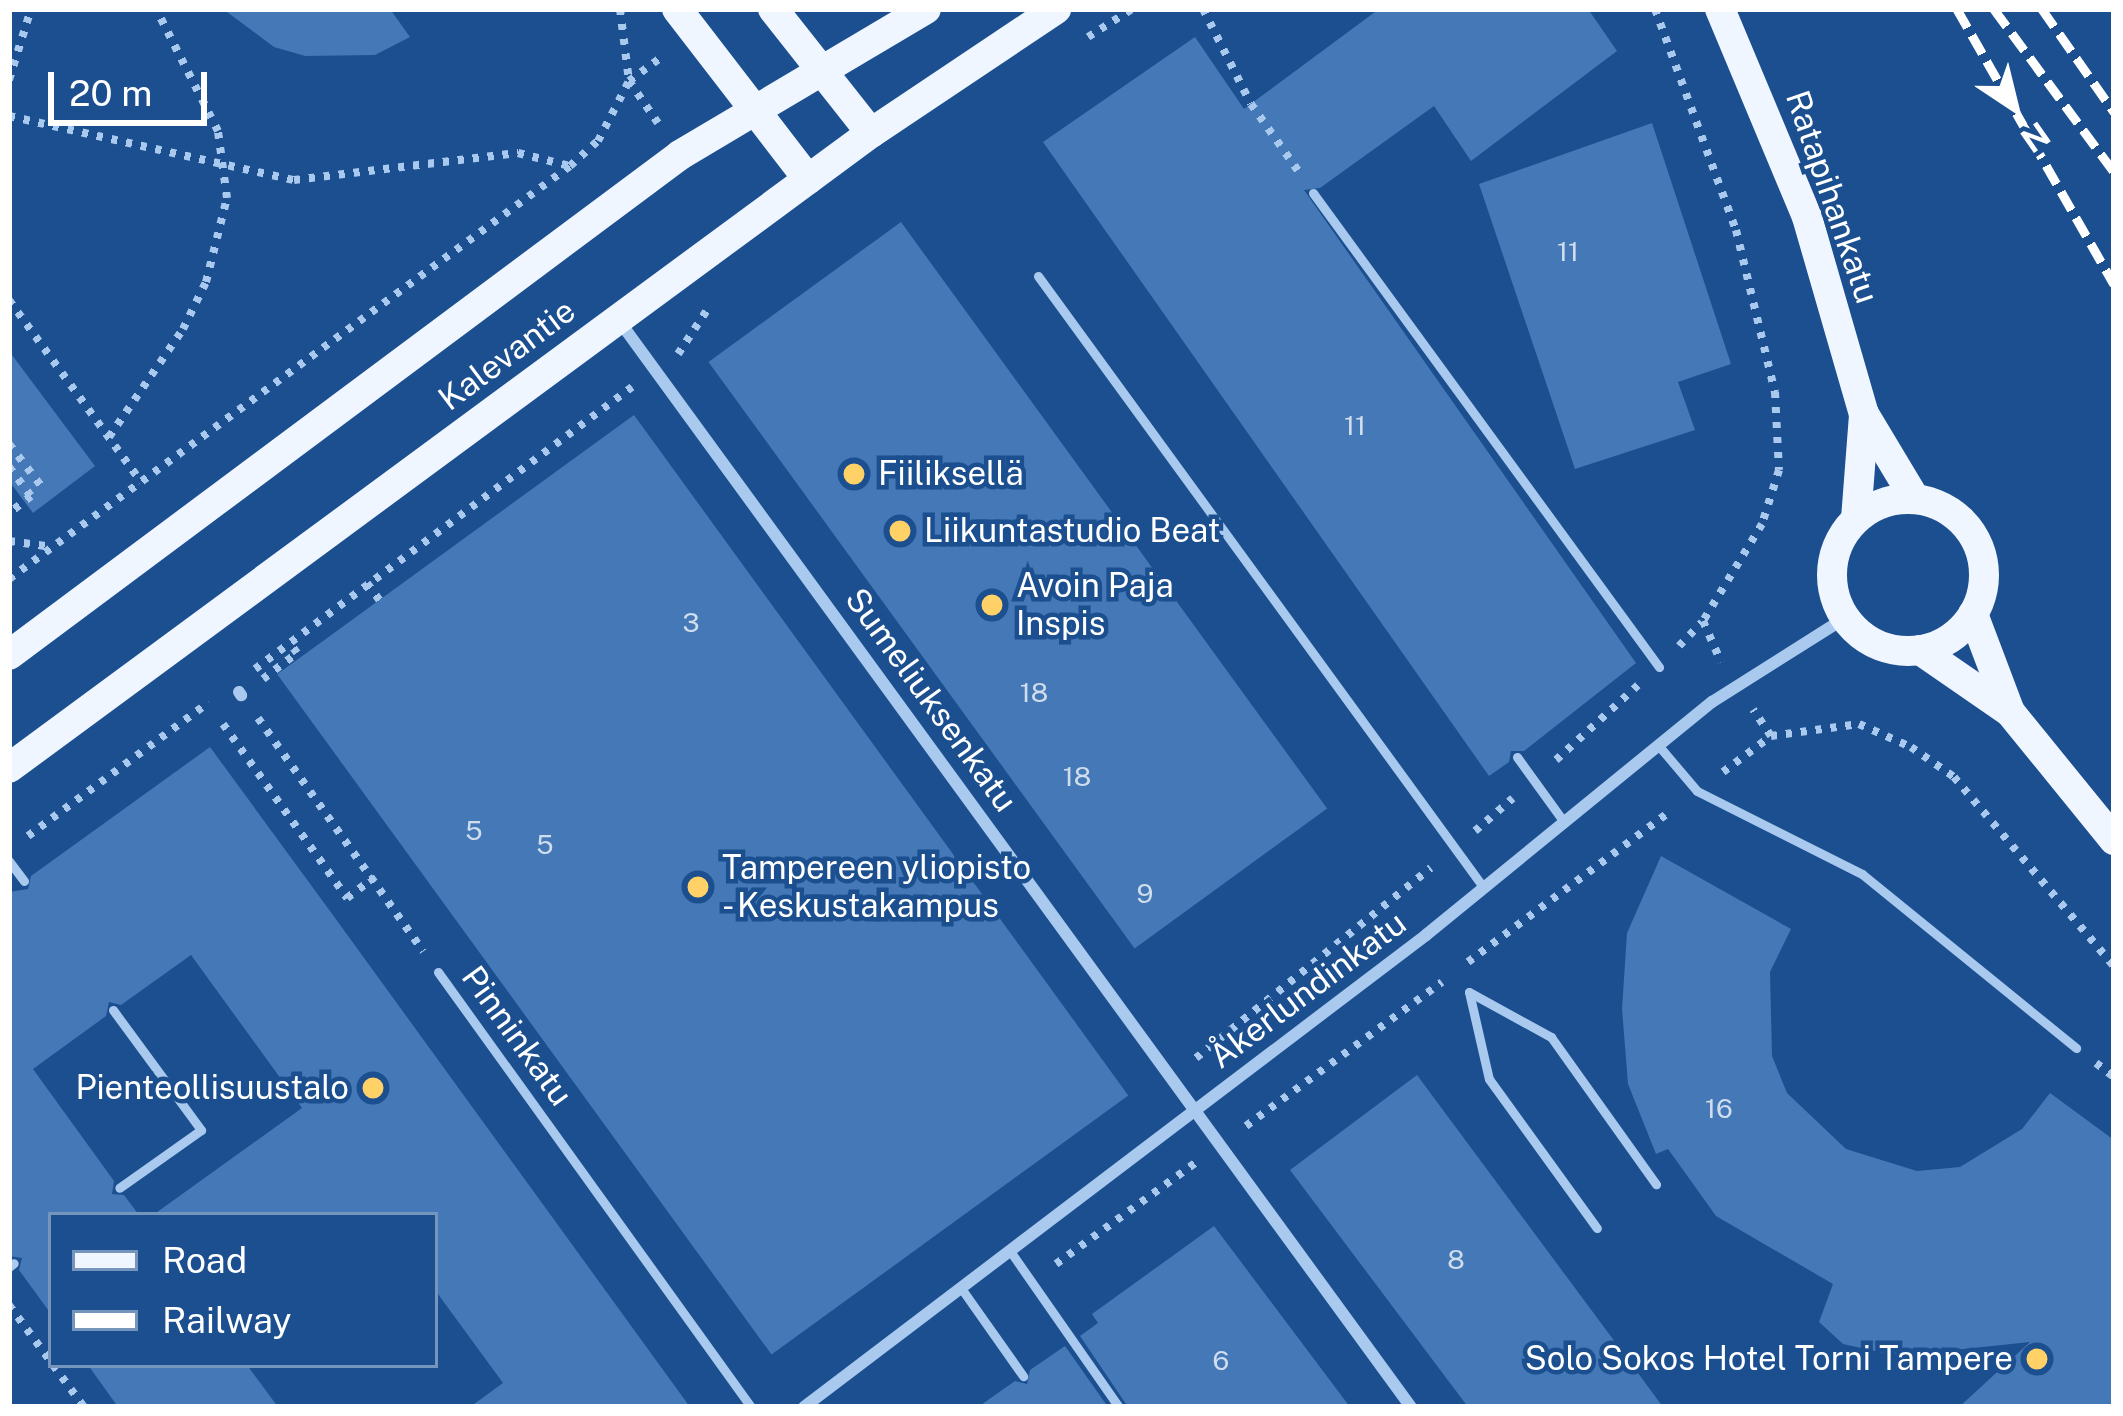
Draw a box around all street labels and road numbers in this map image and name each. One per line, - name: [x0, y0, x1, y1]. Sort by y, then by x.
- street label: Ratapihankatu: [1777, 85, 1887, 309]
- street label: Kalevantie: [431, 291, 583, 419]
- street label: Sumeliuksenkatu: [837, 581, 1025, 819]
- street label: Åkerlundinkatu: [1202, 903, 1414, 1077]
- street label: Pinninkatu: [453, 959, 581, 1113]

